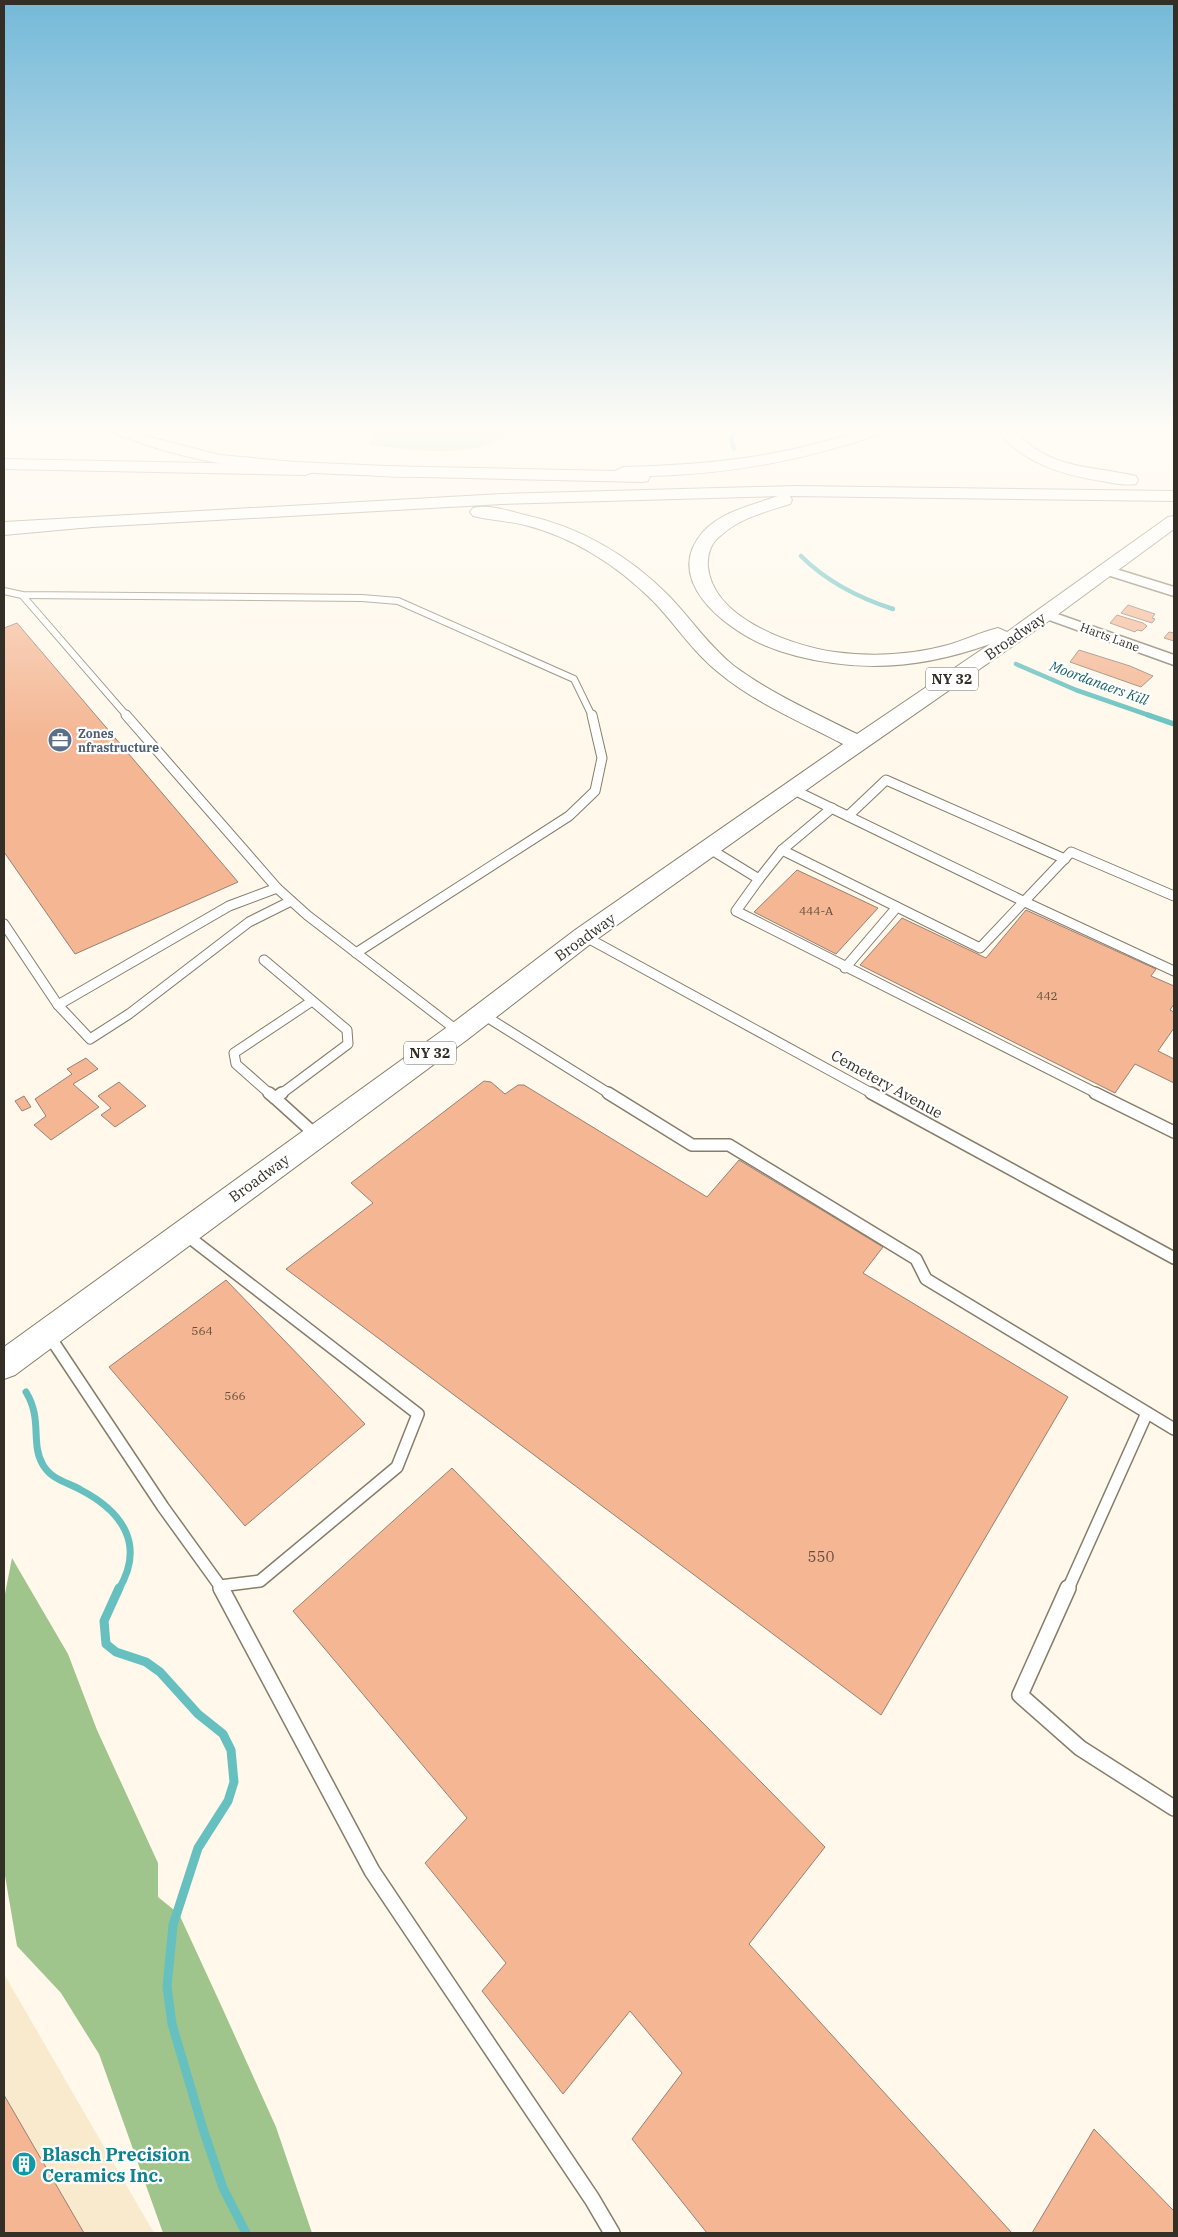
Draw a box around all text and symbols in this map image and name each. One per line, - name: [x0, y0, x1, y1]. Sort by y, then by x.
- street label: Broadway: [981, 608, 1049, 664]
- street label: Harts Lane: [1078, 619, 1142, 655]
- water label: Moordanaers Kill: [1046, 656, 1152, 710]
- road number: NY 32: [926, 668, 978, 691]
- place label: Zones nfrastructure: [78, 726, 159, 755]
- office icon: Zones nfrastructure: [47, 727, 73, 753]
- house number: 444-A: [799, 903, 834, 918]
- street label: Broadway: [551, 909, 619, 965]
- house number: 442: [1036, 988, 1058, 1003]
- road number: NY 32: [404, 1042, 456, 1064]
- street label: Cemetery Avenue: [828, 1045, 946, 1123]
- street label: Broadway: [225, 1150, 293, 1206]
- house number: 564: [191, 1323, 213, 1338]
- house number: 566: [224, 1388, 246, 1403]
- house number: 550: [807, 1547, 835, 1566]
- place label: Blasch Precision Ceramics Inc.: [42, 2143, 190, 2187]
- building icon: Blasch Precision Ceramics Inc.: [11, 2151, 37, 2177]

